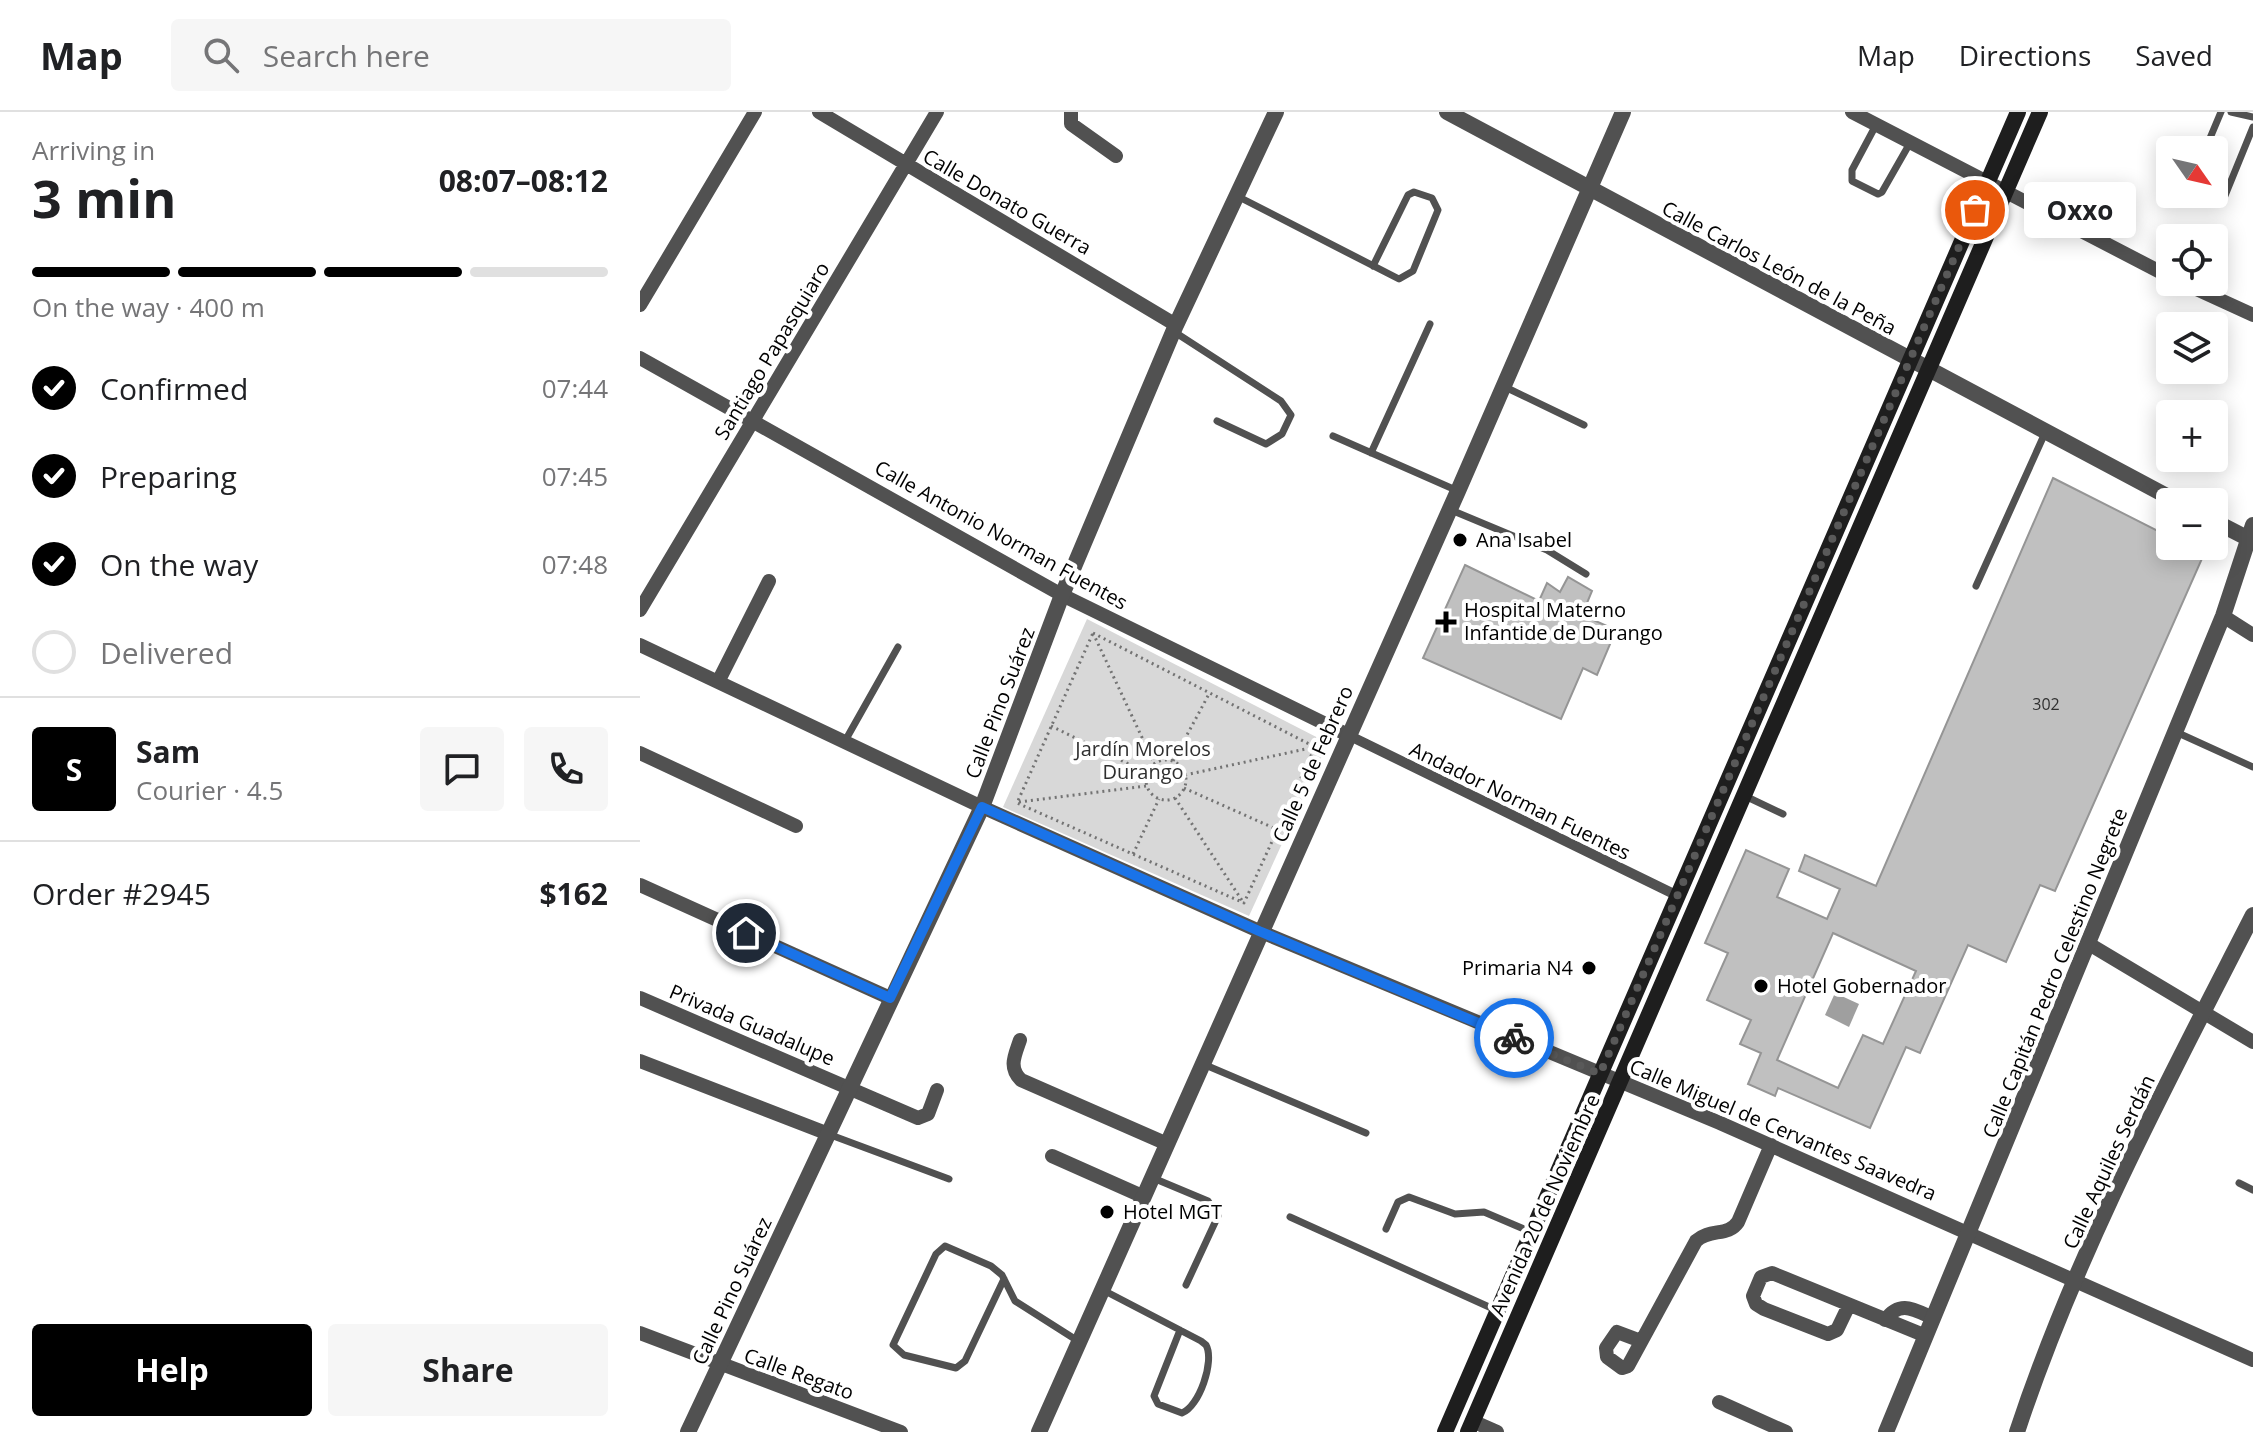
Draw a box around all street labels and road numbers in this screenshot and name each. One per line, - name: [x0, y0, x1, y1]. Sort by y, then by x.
- street label: Calle Donato Guerra: [918, 142, 1096, 261]
- street label: Calle Carlos León de la Peña: [1657, 194, 1901, 341]
- street label: Santiago Papasquiaro: [708, 257, 835, 445]
- street label: Calle Antonio Norman Fuentes: [870, 454, 1133, 616]
- street label: Calle Pino Suárez: [958, 623, 1041, 782]
- street label: Calle 5 de Febrero: [1266, 681, 1359, 846]
- street label: Andador Norman Fuentes: [1405, 735, 1635, 866]
- street label: Calle Capitán Pedro Celestino Negrete: [1976, 804, 2133, 1142]
- street label: Privada Guadalupe: [665, 978, 839, 1072]
- street label: Calle Miguel de Cervantes Saavedra: [1626, 1052, 1941, 1207]
- street label: Calle Aquiles Serdán: [2056, 1070, 2161, 1253]
- street label: Avenida 20 de Noviembre: [1483, 1090, 1606, 1320]
- street label: Calle Pino Suárez: [686, 1213, 778, 1369]
- street label: Calle Regato: [741, 1341, 858, 1406]

